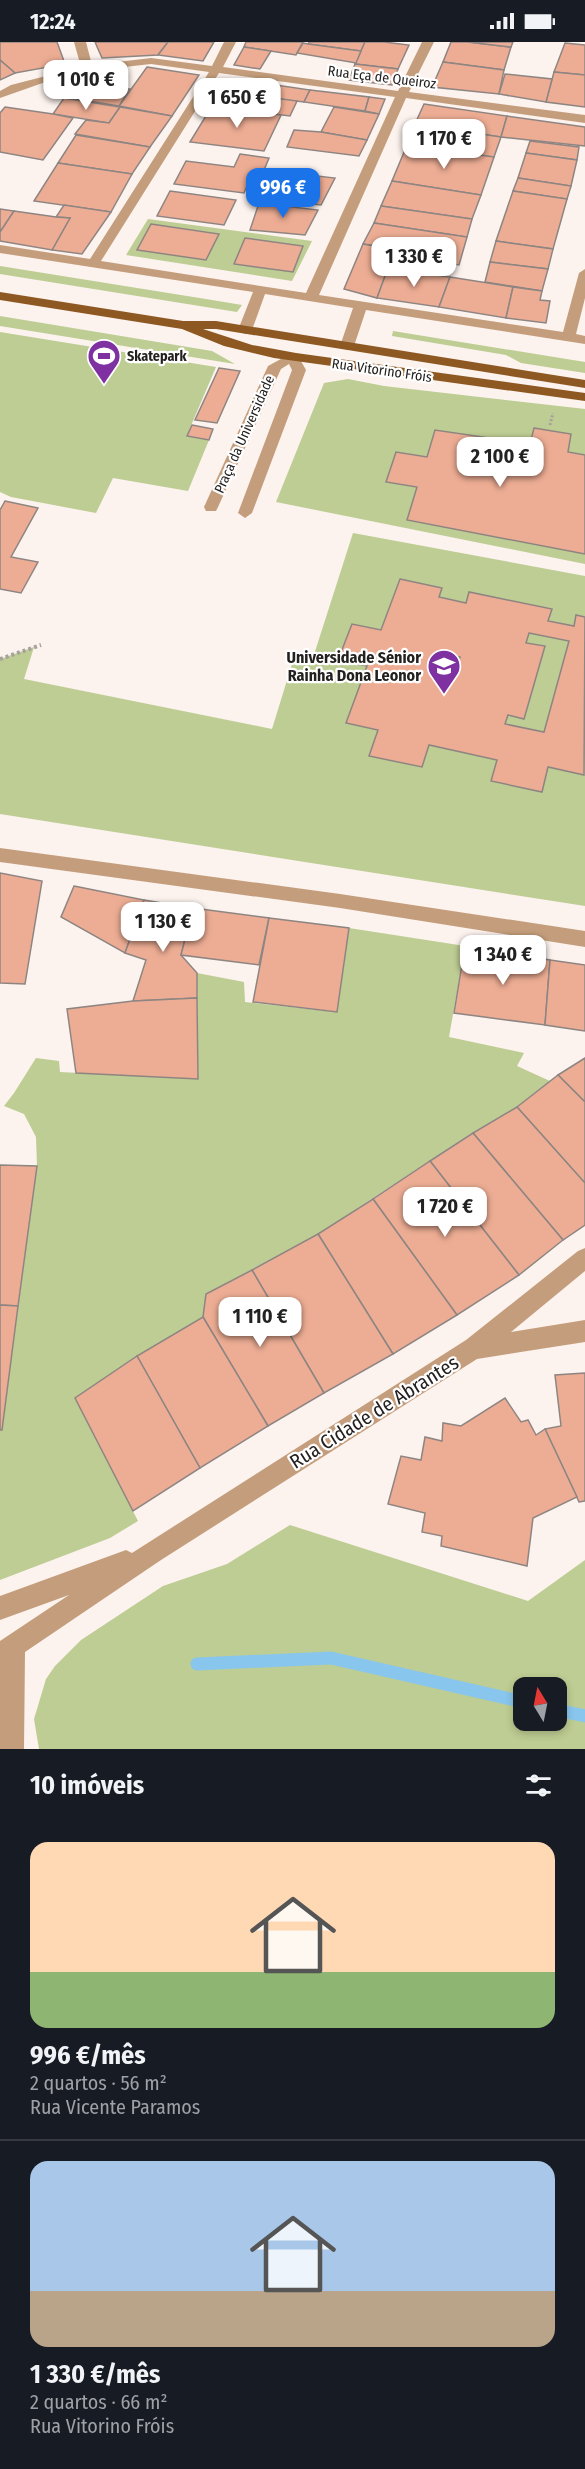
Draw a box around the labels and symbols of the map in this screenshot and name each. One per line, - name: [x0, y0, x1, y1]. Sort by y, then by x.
- pin: 1 010 €: [31, 60, 141, 111]
- street label: Rua Eça de Queiroz: [327, 62, 438, 93]
- pin: 1 650 €: [182, 78, 292, 129]
- pin: 1 170 €: [389, 119, 499, 170]
- pin: 996 €: [241, 168, 325, 219]
- pin: 1 330 €: [359, 237, 469, 288]
- sports icon: Skatepark: [86, 338, 122, 385]
- place label: Skatepark: [127, 348, 187, 365]
- street label: Rua Vitorino Fróis: [331, 355, 433, 386]
- street label: Praça da Universidade: [211, 373, 278, 496]
- pin: 2 100 €: [445, 437, 555, 488]
- place label: Universidade Sénior Rainha Dona Leonor: [287, 648, 421, 685]
- school or university icon: Universidade Sénior Rainha Dona Leonor: [426, 648, 462, 695]
- pin: 1 130 €: [108, 902, 218, 953]
- pin: 1 340 €: [448, 935, 558, 986]
- pin: 1 720 €: [390, 1187, 500, 1238]
- pin: 1 110 €: [205, 1297, 315, 1348]
- street label: Rua Cidade de Abrantes: [285, 1350, 463, 1474]
- north arrow: [513, 1677, 567, 1731]

